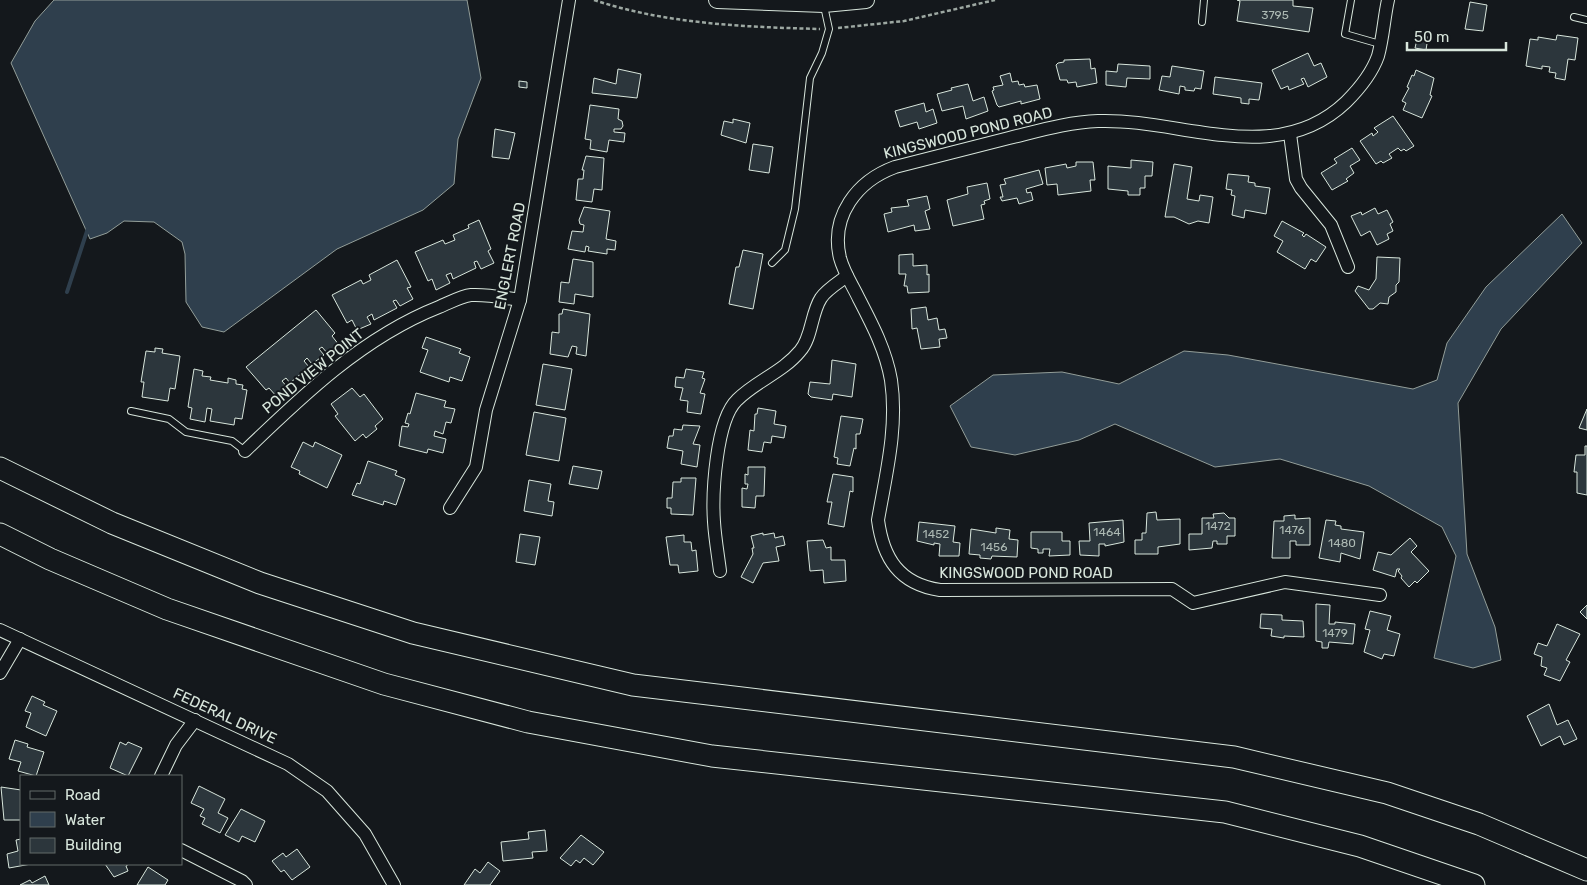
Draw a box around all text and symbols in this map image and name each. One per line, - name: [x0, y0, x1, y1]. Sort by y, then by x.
- house number: 3795: [1261, 8, 1289, 22]
- scale bar: [1407, 20, 1506, 52]
- text: 50 m: [1414, 28, 1449, 46]
- street label: KINGSWOOD POND ROAD: [882, 103, 1054, 163]
- street label: ENGLERT ROAD: [491, 201, 529, 311]
- street label: POND VIEW POINT: [259, 324, 368, 417]
- house number: 1472: [1205, 519, 1231, 533]
- house number: 1476: [1279, 523, 1305, 537]
- house number: 1464: [1093, 525, 1121, 539]
- house number: 1452: [923, 527, 949, 541]
- house number: 1480: [1328, 536, 1356, 550]
- house number: 1456: [981, 540, 1007, 554]
- street label: KINGSWOOD POND ROAD: [939, 564, 1113, 582]
- house number: 1479: [1322, 626, 1348, 640]
- street label: FEDERAL DRIVE: [170, 684, 280, 748]
- legend: [20, 775, 182, 865]
- text: Road: [65, 786, 101, 804]
- text: Water: [65, 811, 105, 829]
- text: Building: [65, 836, 122, 854]

